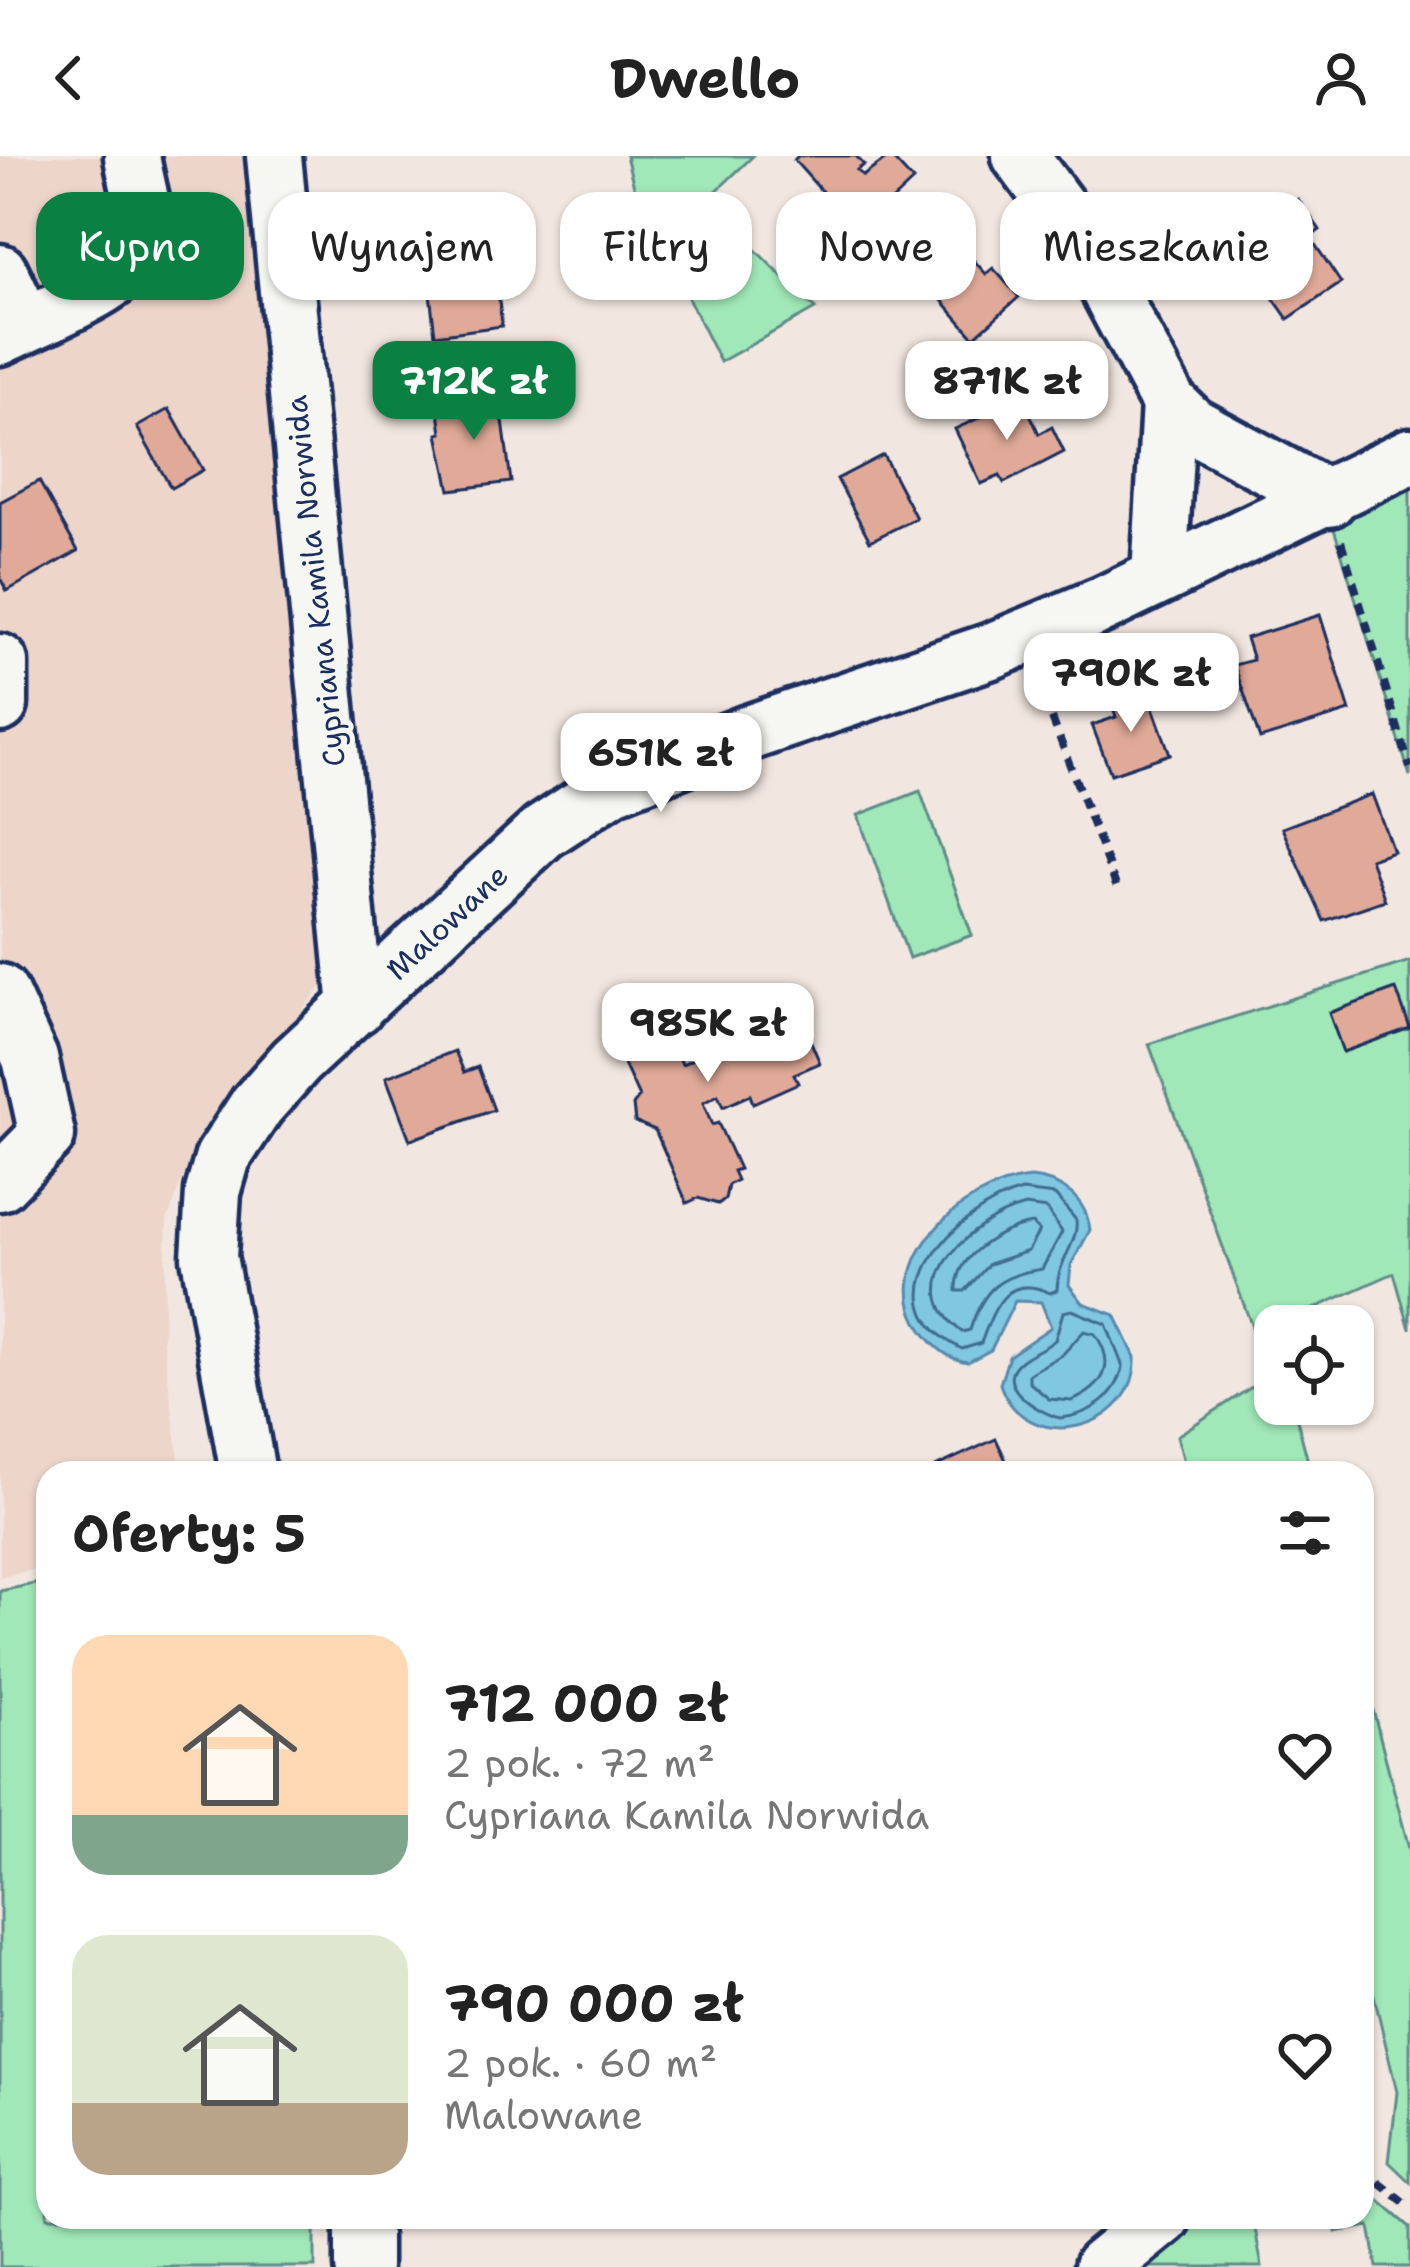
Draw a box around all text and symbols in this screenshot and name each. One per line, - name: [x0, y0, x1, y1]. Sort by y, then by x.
- text: Dwello: [610, 42, 800, 114]
- icon: back: [36, 45, 102, 111]
- icon: person: [1308, 45, 1374, 111]
- chip: Kupno: [36, 192, 244, 300]
- chip: Wynajem: [268, 192, 536, 300]
- chip: Filtry: [560, 192, 752, 300]
- chip: Nowe: [776, 192, 976, 300]
- chip: Mieszkanie: [1000, 192, 1313, 300]
- pin: 712K zł: [363, 341, 585, 443]
- pin: 871K zł: [896, 341, 1118, 443]
- text: 712K zł: [400, 354, 548, 406]
- text: 871K zł: [932, 354, 1082, 406]
- street label: Cypriana Kamila Norwida: [275, 393, 355, 769]
- pin: 790K zł: [1020, 633, 1242, 735]
- text: 790K zł: [1051, 646, 1211, 698]
- pin: 651K zł: [550, 713, 772, 815]
- text: 651K zł: [588, 726, 734, 778]
- street label: Malowane: [377, 855, 517, 989]
- pin: 985K zł: [597, 983, 819, 1085]
- text: 985K zł: [629, 996, 787, 1048]
- map controls: [1254, 1305, 1374, 1425]
- button: locate: [1254, 1305, 1374, 1425]
- text: Oferty: 5: [72, 1499, 306, 1567]
- icon: filters: [1272, 1500, 1338, 1566]
- text: 712 000 zł: [444, 1669, 728, 1737]
- icon: home: [168, 1683, 312, 1827]
- icon: heart: [1272, 1722, 1338, 1788]
- text: 2 pok. · 72 m²: [444, 1737, 715, 1789]
- text: Cypriana Kamila Norwida: [444, 1789, 929, 1841]
- text: 790 000 zł: [444, 1969, 744, 2037]
- icon: home: [168, 1983, 312, 2127]
- icon: heart: [1272, 2022, 1338, 2088]
- text: 2 pok. · 60 m²: [444, 2037, 717, 2089]
- text: Malowane: [444, 2089, 643, 2141]

